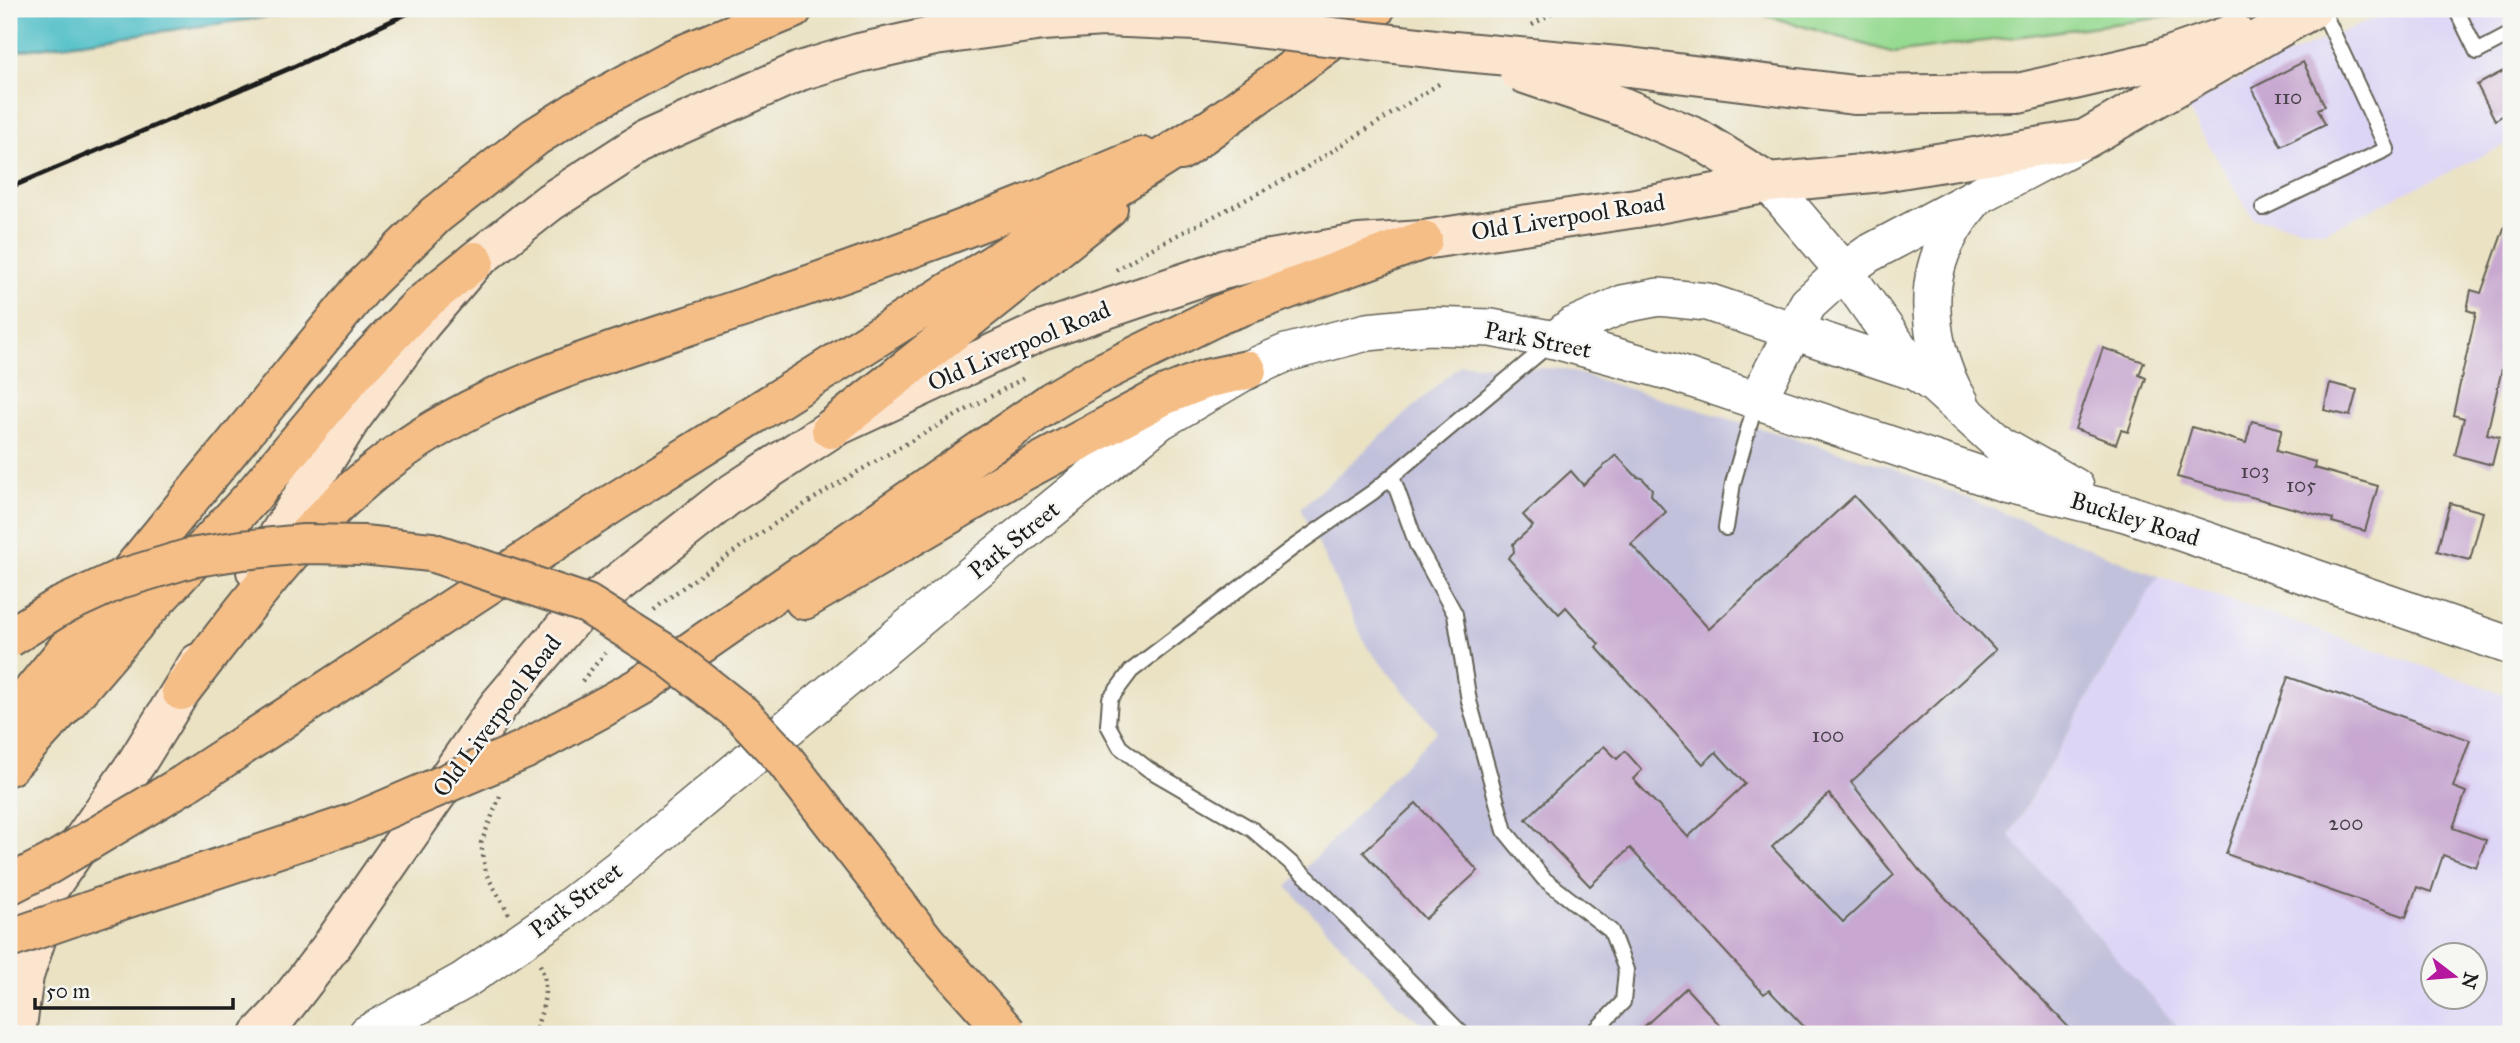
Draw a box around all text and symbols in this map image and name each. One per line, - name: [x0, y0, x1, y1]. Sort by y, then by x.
- house number: 110: [2274, 84, 2302, 110]
- street label: Old Liverpool Road: [1469, 187, 1667, 247]
- street label: Old Liverpool Road: [923, 294, 1115, 398]
- street label: Park Street: [1482, 315, 1594, 365]
- house number: 103: [2241, 458, 2269, 484]
- house number: 105: [2286, 472, 2316, 498]
- street label: Buckley Road: [2067, 485, 2203, 553]
- street label: Park Street: [963, 494, 1066, 586]
- street label: Old Liverpool Road: [426, 629, 568, 803]
- house number: 100: [1812, 722, 1844, 748]
- house number: 200: [2329, 810, 2363, 836]
- street label: Park Street: [524, 855, 629, 945]
- north arrow: [2418, 942, 2488, 1012]
- scale bar: [35, 966, 233, 1010]
- text: N: [2457, 970, 2483, 991]
- text: 50 m: [46, 978, 91, 1004]

